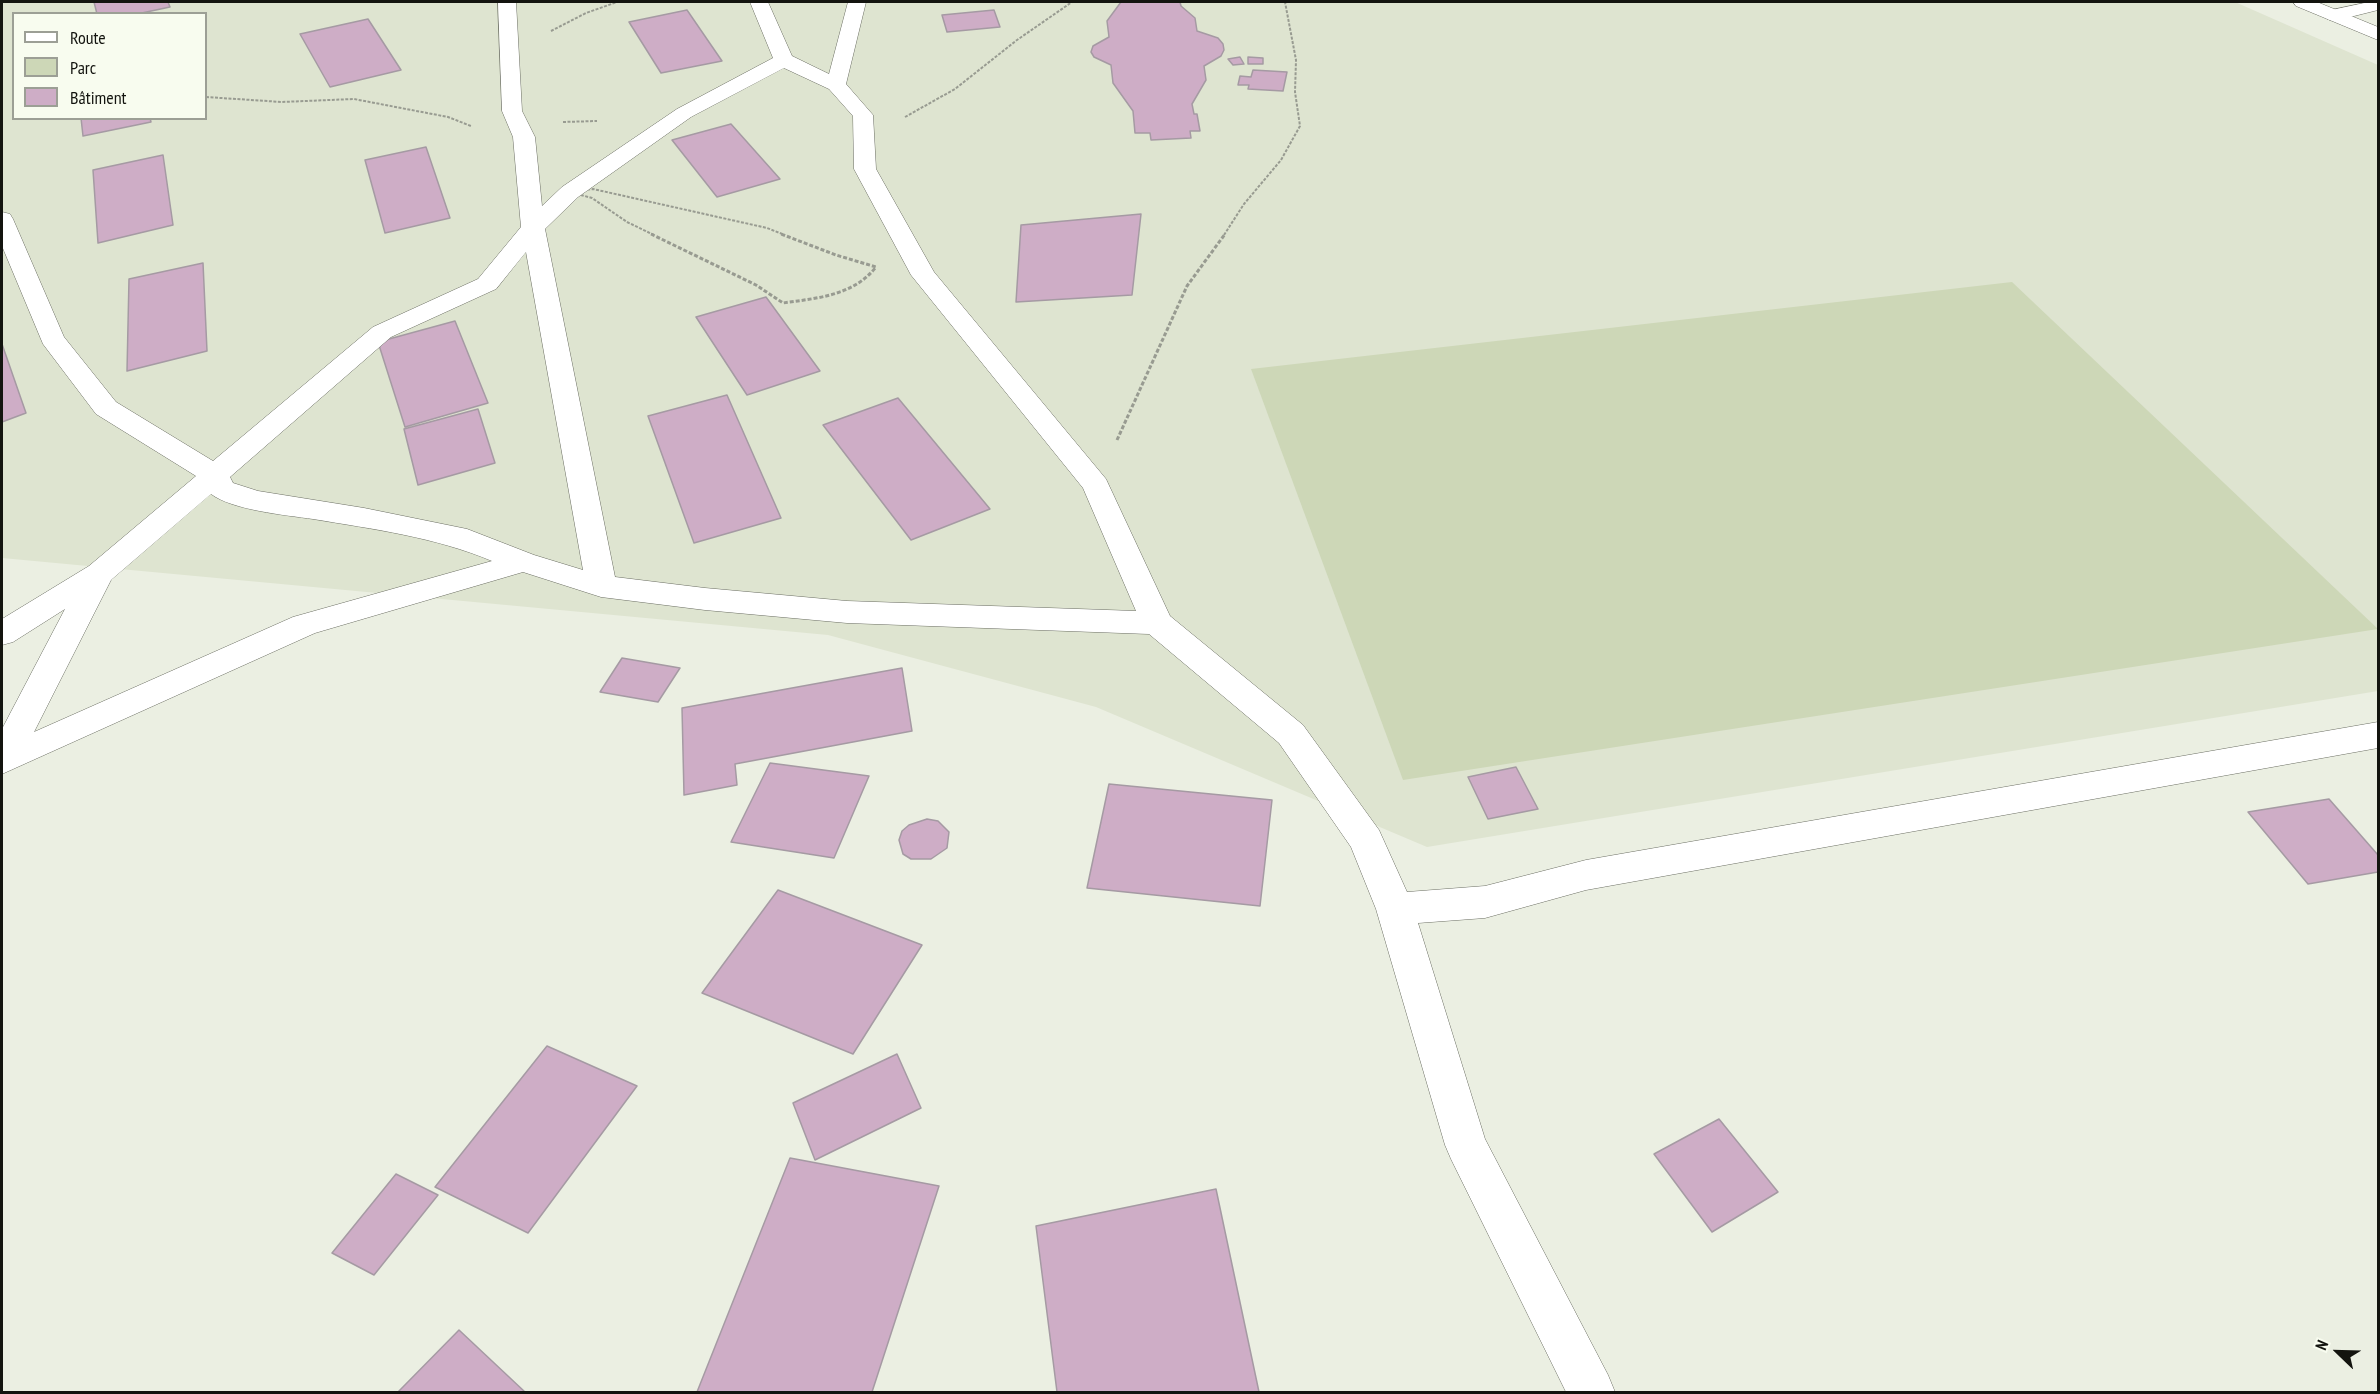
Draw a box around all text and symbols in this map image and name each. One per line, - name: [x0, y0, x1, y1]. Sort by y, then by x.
- legend: [12, 12, 207, 120]
- text: Route: [70, 26, 106, 49]
- text: Parc: [70, 56, 96, 79]
- text: Bâtiment: [70, 86, 127, 109]
- north arrow: [2308, 1322, 2368, 1382]
- text: N: [2311, 1337, 2332, 1353]

